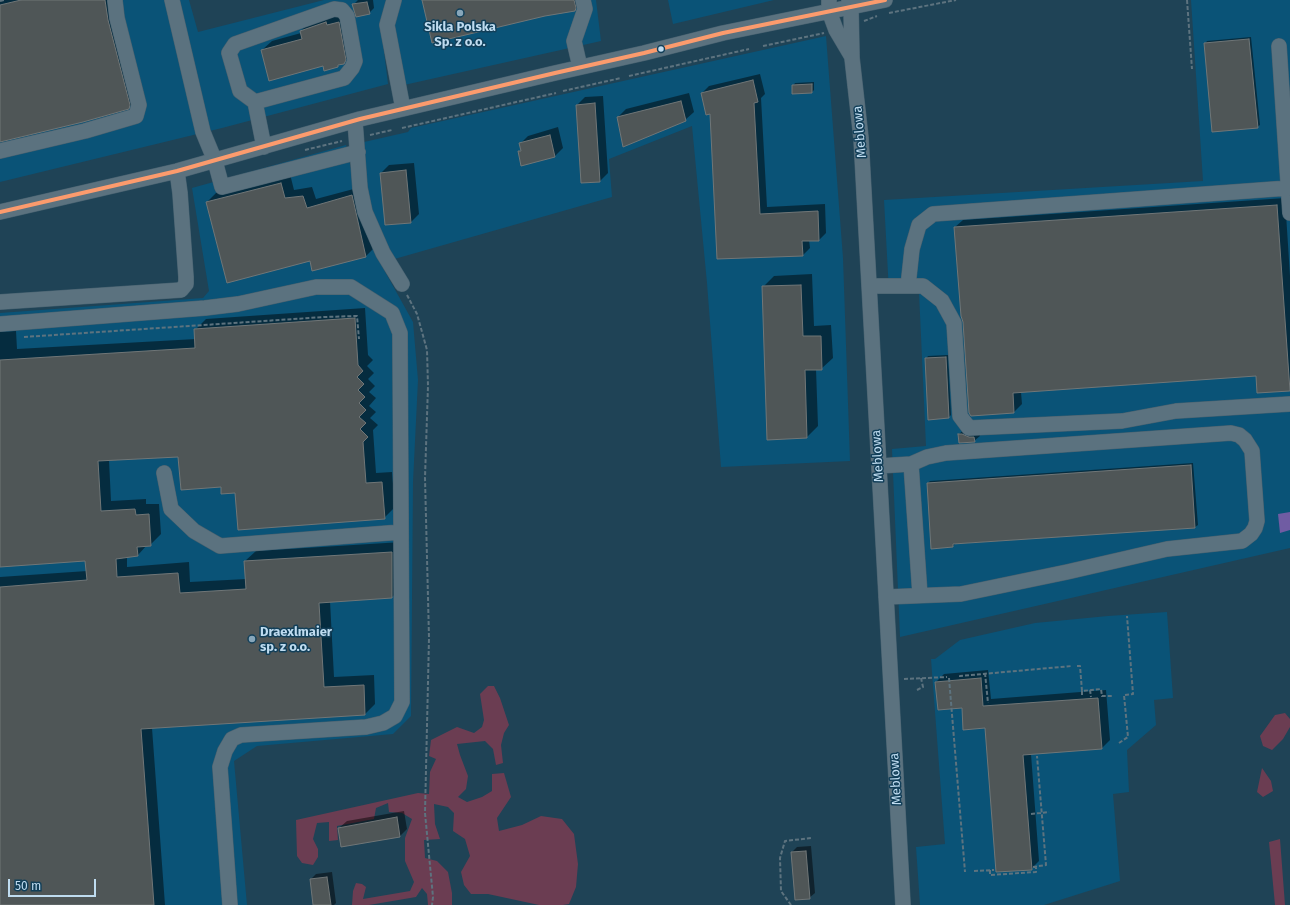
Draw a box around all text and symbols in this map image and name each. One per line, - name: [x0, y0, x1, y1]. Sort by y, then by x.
- marker: Sikla Polska Sp. z o.o.: [455, 8, 465, 18]
- place label: Sikla Polska Sp. z o.o.: [424, 19, 496, 50]
- unlabelled marker: [656, 44, 666, 54]
- street label: Meblowa: [850, 105, 870, 159]
- street label: Meblowa: [869, 429, 887, 483]
- place label: Draexlmaier sp. z o.o.: [260, 624, 332, 655]
- marker: Draexlmaier sp. z o.o.: [247, 634, 257, 644]
- street label: Meblowa: [887, 752, 905, 806]
- scale bar: [10, 871, 98, 897]
- text: 50 m: [15, 879, 41, 893]

